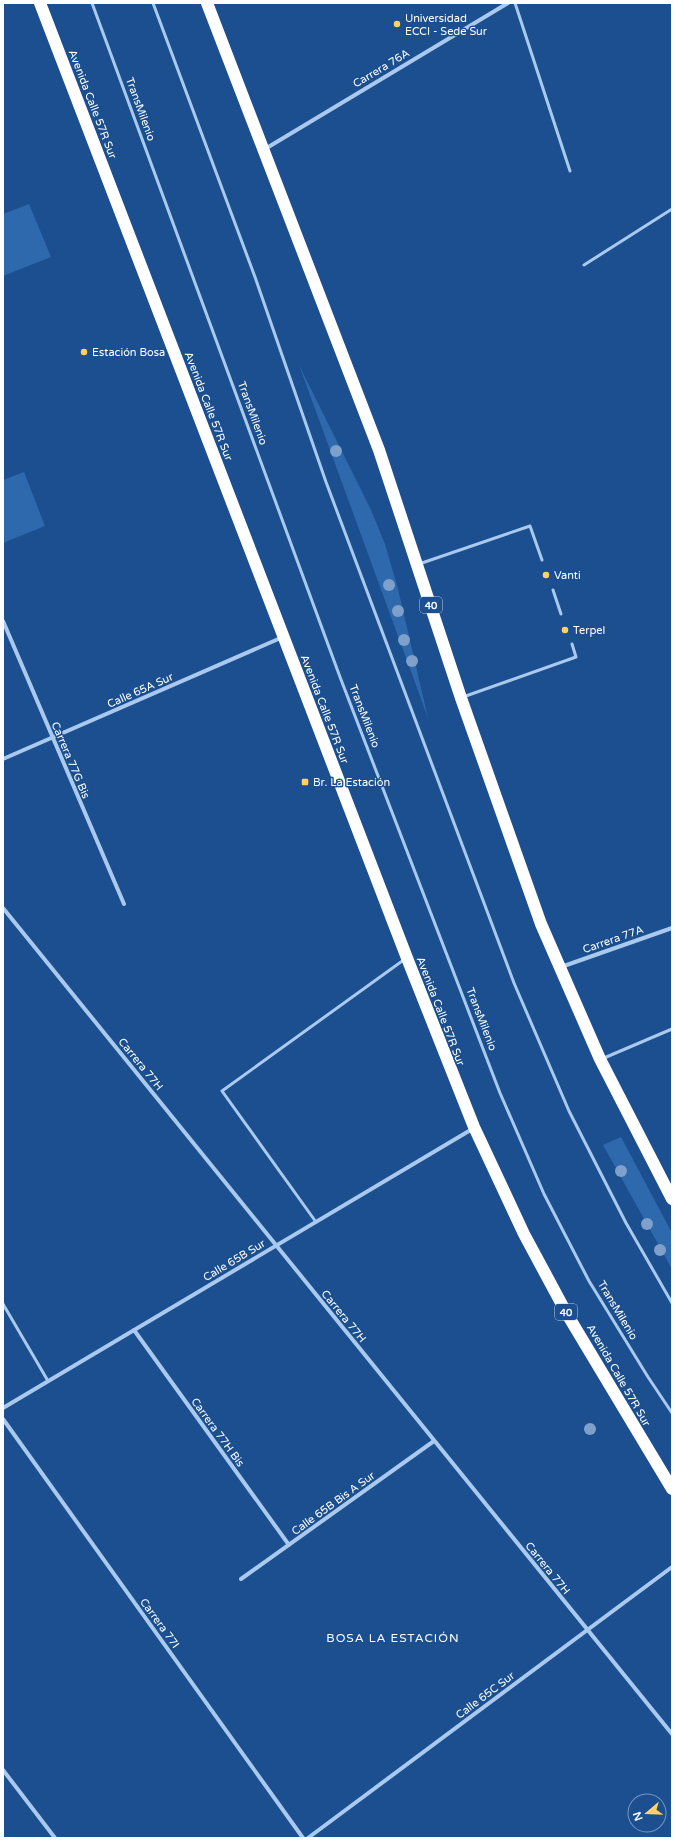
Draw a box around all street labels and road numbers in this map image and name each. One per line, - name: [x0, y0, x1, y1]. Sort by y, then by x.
- street label: Carrera 76A: [351, 46, 412, 90]
- street label: Avenida Calle 57R Sur: [66, 48, 120, 161]
- street label: TransMilenio: [123, 76, 158, 143]
- street label: Avenida Calle 57R Sur: [182, 350, 236, 463]
- street label: TransMilenio: [235, 380, 270, 447]
- road number: 40: [420, 597, 442, 613]
- street label: Avenida Calle 57R Sur: [298, 653, 352, 766]
- street label: Calle 65A Sur: [105, 670, 176, 711]
- street label: TransMilenio: [347, 683, 383, 750]
- street label: Carrera 77G Bis: [49, 720, 93, 801]
- street label: Carrera 77A: [581, 923, 645, 956]
- street label: Avenida Calle 57R Sur: [414, 955, 468, 1068]
- street label: TransMilenio: [464, 986, 500, 1053]
- street label: Carrera 77H: [116, 1035, 166, 1093]
- street label: Calle 65B Sur: [201, 1236, 268, 1284]
- street label: TransMilenio: [595, 1278, 640, 1342]
- street label: Carrera 77H: [319, 1287, 369, 1345]
- road number: 40: [555, 1304, 577, 1320]
- street label: Avenida Calle 57R Sur: [584, 1322, 654, 1429]
- street label: Carrera 77H Bis: [188, 1395, 247, 1469]
- street label: Calle 65B Bis A Sur: [289, 1468, 378, 1538]
- street label: Carrera 77H: [523, 1539, 573, 1597]
- street label: Carrera 77I: [137, 1596, 182, 1651]
- street label: Calle 65C Sur: [453, 1669, 518, 1722]

